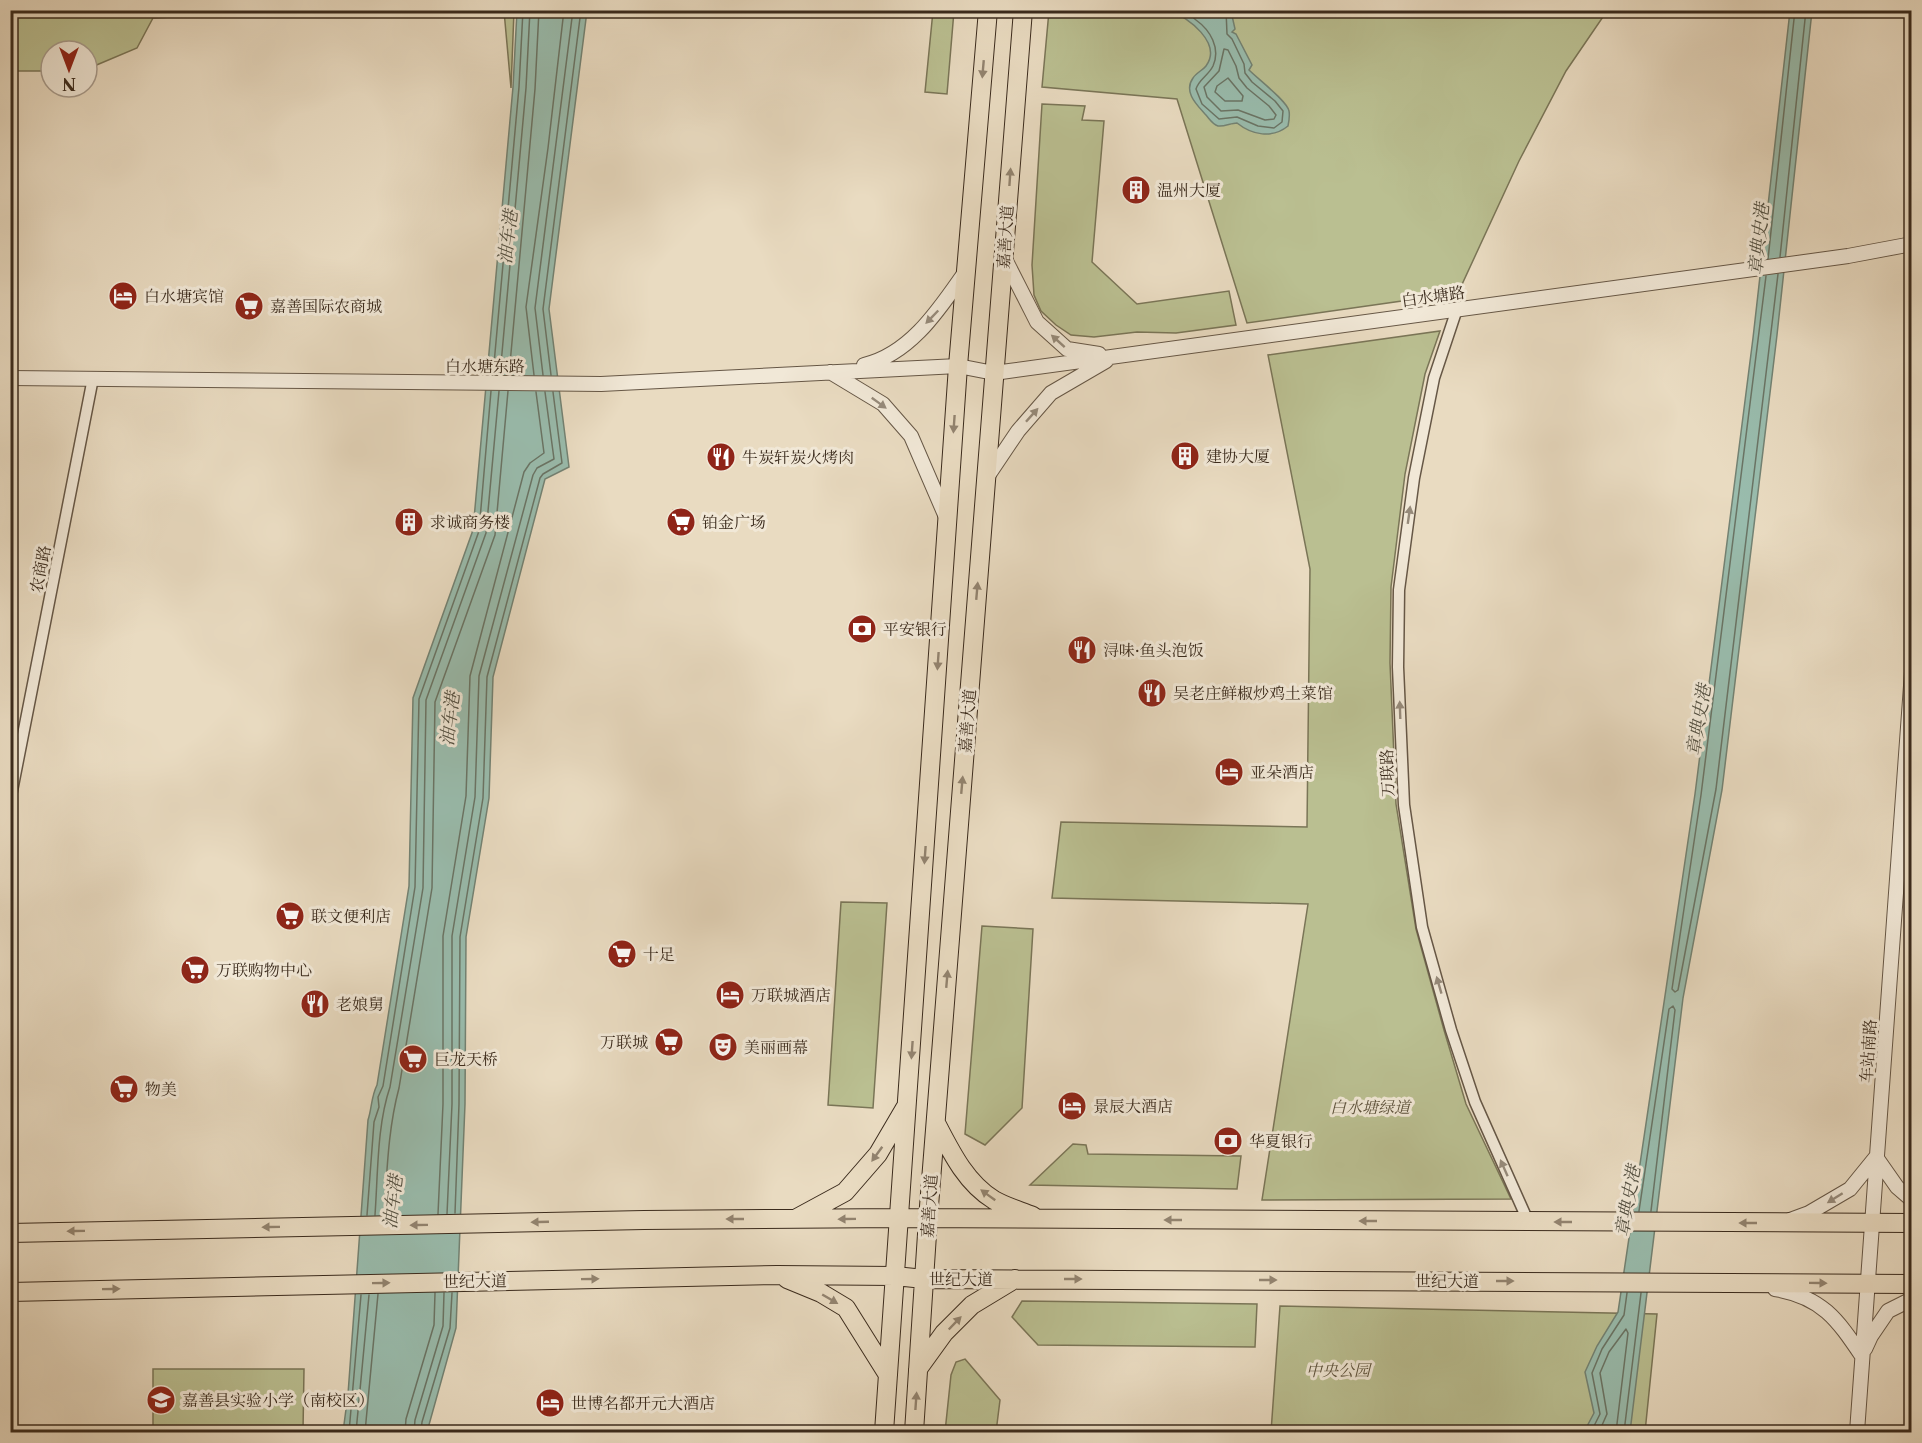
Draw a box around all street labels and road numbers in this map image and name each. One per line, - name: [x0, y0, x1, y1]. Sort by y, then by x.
- street label: 嘉善大道: [993, 204, 1017, 270]
- street label: 白水塘路: [1400, 282, 1466, 310]
- street label: 白水塘东路: [445, 356, 525, 376]
- street label: 农商路: [26, 544, 54, 594]
- street label: 嘉善大道: [954, 688, 980, 754]
- street label: 万联路: [1376, 749, 1398, 797]
- street label: 车站南路: [1856, 1018, 1880, 1084]
- street label: 嘉善大道: [917, 1173, 941, 1239]
- street label: 世纪大道: [929, 1269, 993, 1289]
- street label: 世纪大道: [443, 1270, 507, 1292]
- street label: 世纪大道: [1415, 1271, 1479, 1291]

